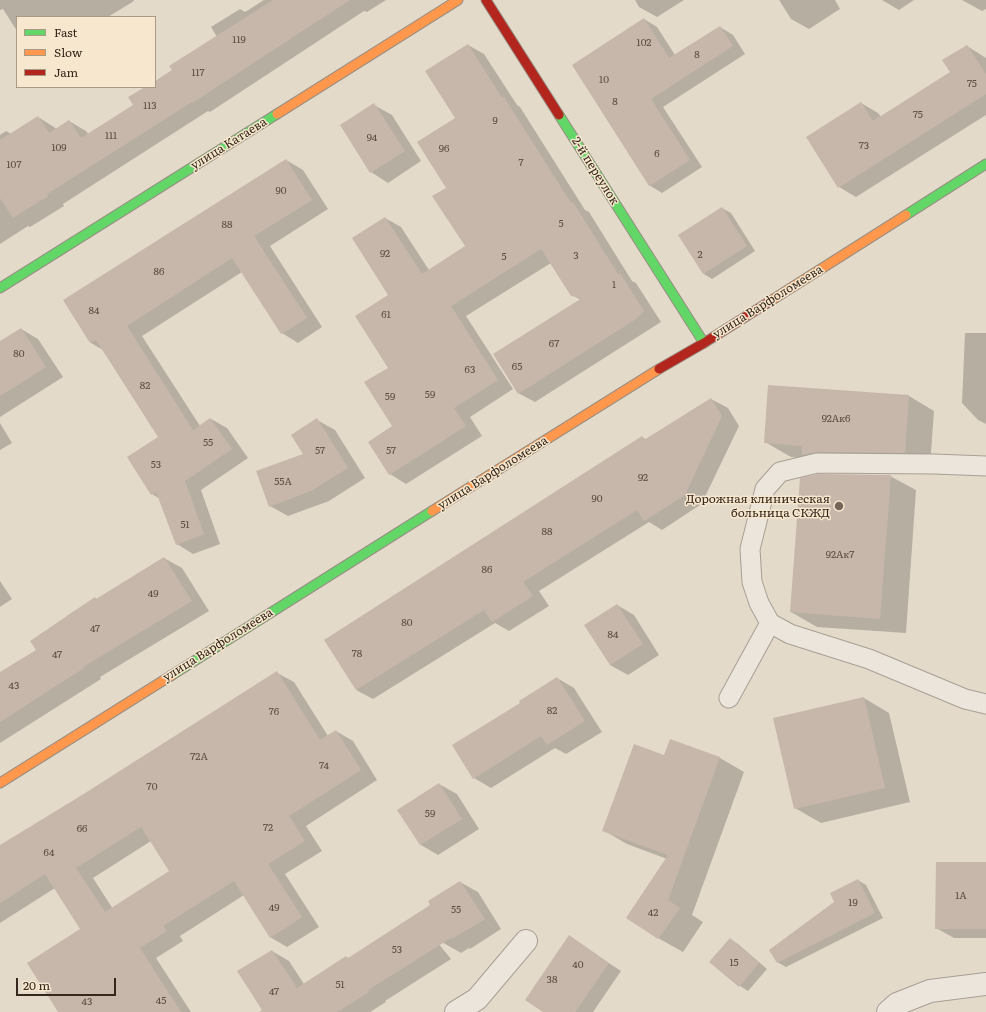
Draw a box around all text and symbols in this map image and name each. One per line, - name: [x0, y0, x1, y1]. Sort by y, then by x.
- legend: [16, 16, 156, 88]
- text: Fast: [54, 23, 77, 41]
- house number: 119: [232, 34, 246, 46]
- house number: 102: [637, 37, 651, 49]
- text: Slow: [54, 43, 82, 61]
- house number: 8: [694, 49, 700, 61]
- text: Jam: [54, 63, 78, 81]
- house number: 117: [192, 67, 204, 79]
- house number: 10: [599, 74, 609, 86]
- house number: 75: [967, 78, 977, 90]
- house number: 8: [612, 96, 618, 108]
- house number: 113: [143, 100, 157, 112]
- house number: 75: [913, 109, 923, 121]
- street label: улица Катаева: [188, 115, 270, 173]
- house number: 9: [492, 115, 498, 127]
- house number: 111: [105, 130, 117, 142]
- house number: 94: [367, 132, 377, 144]
- street label: 2-й переулок: [568, 135, 622, 207]
- house number: 73: [859, 140, 869, 152]
- house number: 109: [51, 142, 67, 154]
- house number: 96: [439, 143, 449, 155]
- house number: 6: [654, 148, 660, 160]
- house number: 7: [518, 157, 524, 169]
- house number: 107: [7, 159, 21, 171]
- house number: 90: [275, 185, 287, 197]
- house number: 5: [558, 218, 564, 230]
- house number: 88: [221, 219, 233, 231]
- house number: 92: [380, 248, 390, 260]
- house number: 2: [697, 249, 703, 261]
- house number: 3: [573, 250, 579, 262]
- house number: 5: [501, 251, 507, 263]
- street label: улица Варфоломеева: [710, 262, 826, 342]
- house number: 86: [154, 266, 164, 278]
- house number: 1: [612, 279, 616, 291]
- house number: 84: [88, 305, 100, 317]
- house number: 61: [381, 309, 391, 321]
- house number: 67: [549, 338, 559, 350]
- house number: 80: [13, 348, 25, 360]
- house number: 65: [512, 361, 522, 373]
- house number: 63: [465, 364, 475, 376]
- house number: 82: [140, 380, 150, 392]
- house number: 59: [425, 389, 435, 401]
- house number: 59: [385, 391, 395, 403]
- house number: 92Ак6: [822, 413, 850, 425]
- street label: улица Варфоломеева: [435, 433, 551, 513]
- house number: 55: [203, 437, 213, 449]
- house number: 57: [315, 445, 325, 457]
- house number: 57: [386, 445, 396, 457]
- house number: 53: [151, 459, 161, 471]
- house number: 92: [638, 472, 648, 484]
- house number: 55А: [274, 476, 292, 488]
- place label: Дорожная клиническая больница СКЖД: [686, 492, 830, 520]
- house number: 90: [591, 493, 603, 505]
- marker: Дорожная клиническая больница СКЖД: [833, 500, 845, 512]
- house number: 51: [180, 519, 190, 531]
- house number: 88: [541, 526, 553, 538]
- house number: 92Ак7: [826, 549, 854, 561]
- house number: 86: [482, 564, 492, 576]
- house number: 49: [148, 588, 158, 600]
- street label: улица Варфоломеева: [160, 605, 276, 685]
- house number: 80: [401, 617, 413, 629]
- house number: 47: [90, 623, 100, 635]
- house number: 84: [607, 629, 619, 641]
- house number: 78: [352, 648, 362, 660]
- house number: 47: [52, 649, 62, 661]
- house number: 43: [9, 680, 19, 692]
- house number: 82: [547, 705, 557, 717]
- house number: 76: [269, 706, 279, 718]
- house number: 72А: [190, 751, 208, 763]
- house number: 74: [319, 760, 329, 772]
- house number: 70: [147, 781, 157, 793]
- house number: 59: [425, 808, 435, 820]
- house number: 72: [263, 822, 273, 834]
- house number: 66: [77, 823, 87, 835]
- house number: 64: [44, 847, 54, 859]
- house number: 1А: [955, 890, 967, 902]
- house number: 19: [848, 897, 858, 909]
- house number: 49: [269, 902, 279, 914]
- house number: 55: [451, 904, 461, 916]
- house number: 42: [648, 907, 658, 919]
- house number: 53: [392, 944, 402, 956]
- house number: 15: [729, 957, 739, 969]
- house number: 40: [572, 959, 584, 971]
- scale bar: [18, 970, 118, 996]
- house number: 38: [547, 974, 557, 986]
- text: 20 m: [23, 976, 50, 994]
- house number: 51: [335, 979, 345, 991]
- house number: 47: [269, 986, 279, 998]
- house number: 45: [156, 995, 166, 1007]
- house number: 43: [82, 996, 92, 1008]

